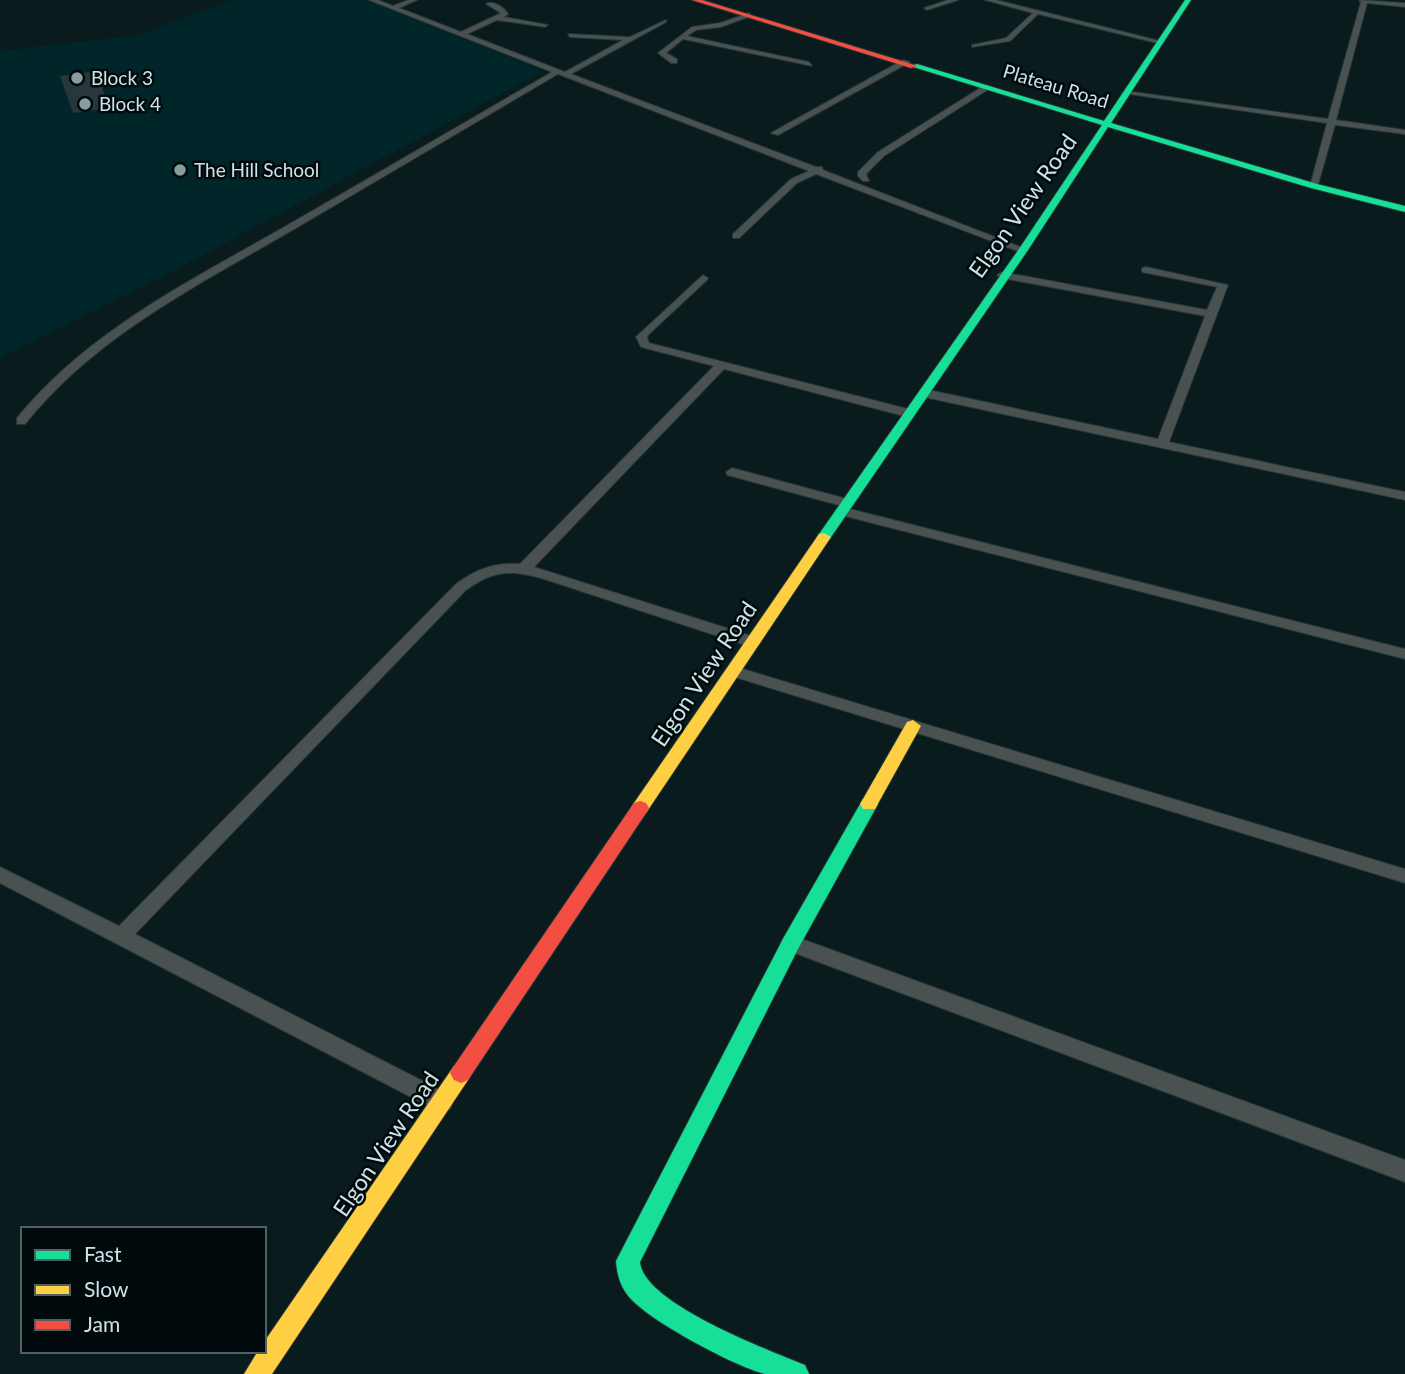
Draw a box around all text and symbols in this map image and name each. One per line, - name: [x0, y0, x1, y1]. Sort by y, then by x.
- street label: Plateau Road: [1001, 59, 1112, 112]
- place label: Block 3: [91, 66, 153, 89]
- marker: Block 3: [69, 70, 85, 86]
- place label: Block 4: [99, 92, 161, 115]
- marker: Block 4: [77, 96, 93, 112]
- street label: Elgon View Road: [962, 128, 1082, 283]
- place label: The Hill School: [194, 158, 319, 181]
- marker: The Hill School: [172, 162, 188, 178]
- street label: Elgon View Road: [644, 596, 762, 751]
- street label: Elgon View Road: [326, 1066, 444, 1221]
- legend: [21, 1227, 266, 1353]
- text: Fast: [84, 1241, 122, 1266]
- text: Slow: [84, 1276, 129, 1301]
- text: Jam: [84, 1311, 120, 1336]

